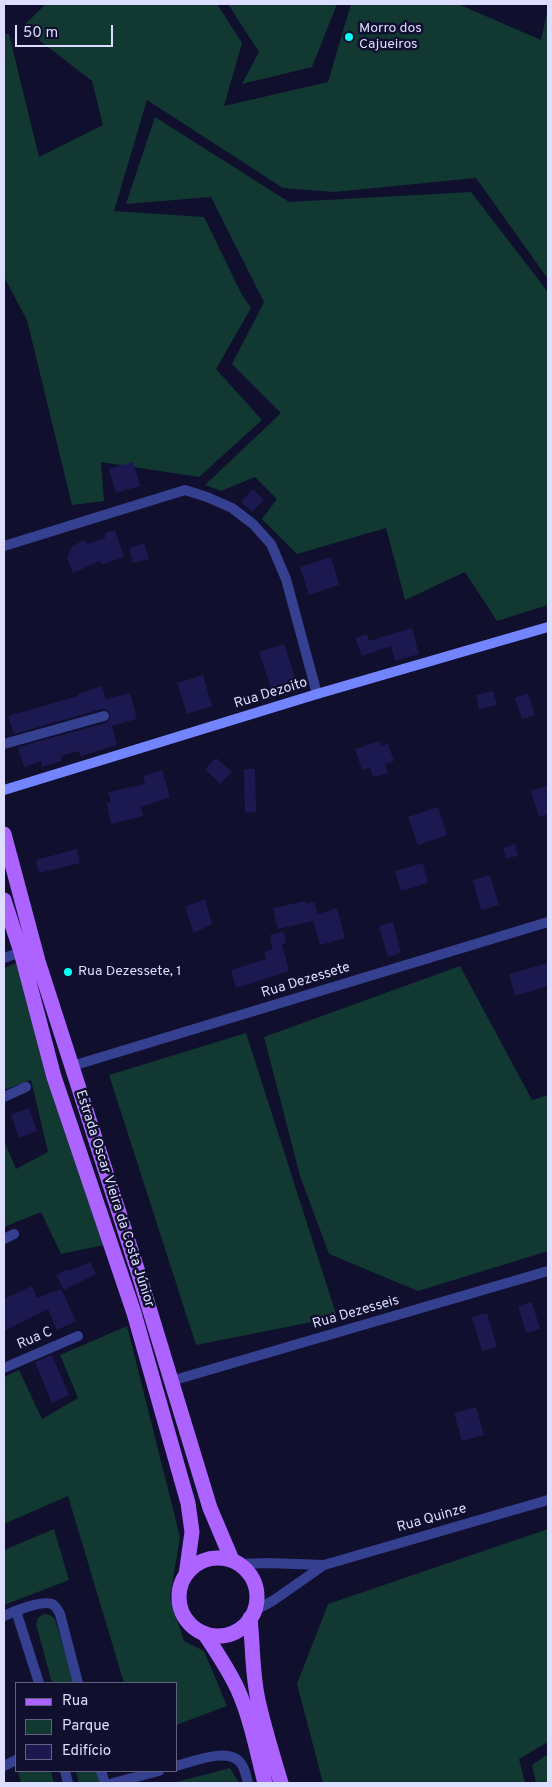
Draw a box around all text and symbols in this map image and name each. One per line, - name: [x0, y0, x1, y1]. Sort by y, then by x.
- scale bar: [18, 15, 115, 47]
- place label: Morro dos Cajueiros: [359, 21, 422, 54]
- text: 50 m: [23, 24, 58, 43]
- marker: Morro dos Cajueiros: [343, 31, 355, 43]
- street label: Rua Dezoito: [232, 675, 310, 713]
- street label: Rua Dezessete: [260, 960, 352, 1002]
- place label: Rua Dezessete, 1: [78, 964, 182, 980]
- marker: Rua Dezessete, 1: [62, 966, 74, 978]
- street label: Estrada Oscar Vieira da Costa Júnior: [71, 1088, 157, 1310]
- street label: Rua Dezesseis: [311, 1293, 401, 1333]
- street label: Rua C: [15, 1324, 55, 1354]
- street label: Rua Quinze: [395, 1501, 469, 1537]
- legend: [15, 1682, 178, 1772]
- text: Rua: [62, 1692, 88, 1711]
- text: Parque: [62, 1717, 110, 1736]
- text: Edifício: [62, 1742, 111, 1761]

